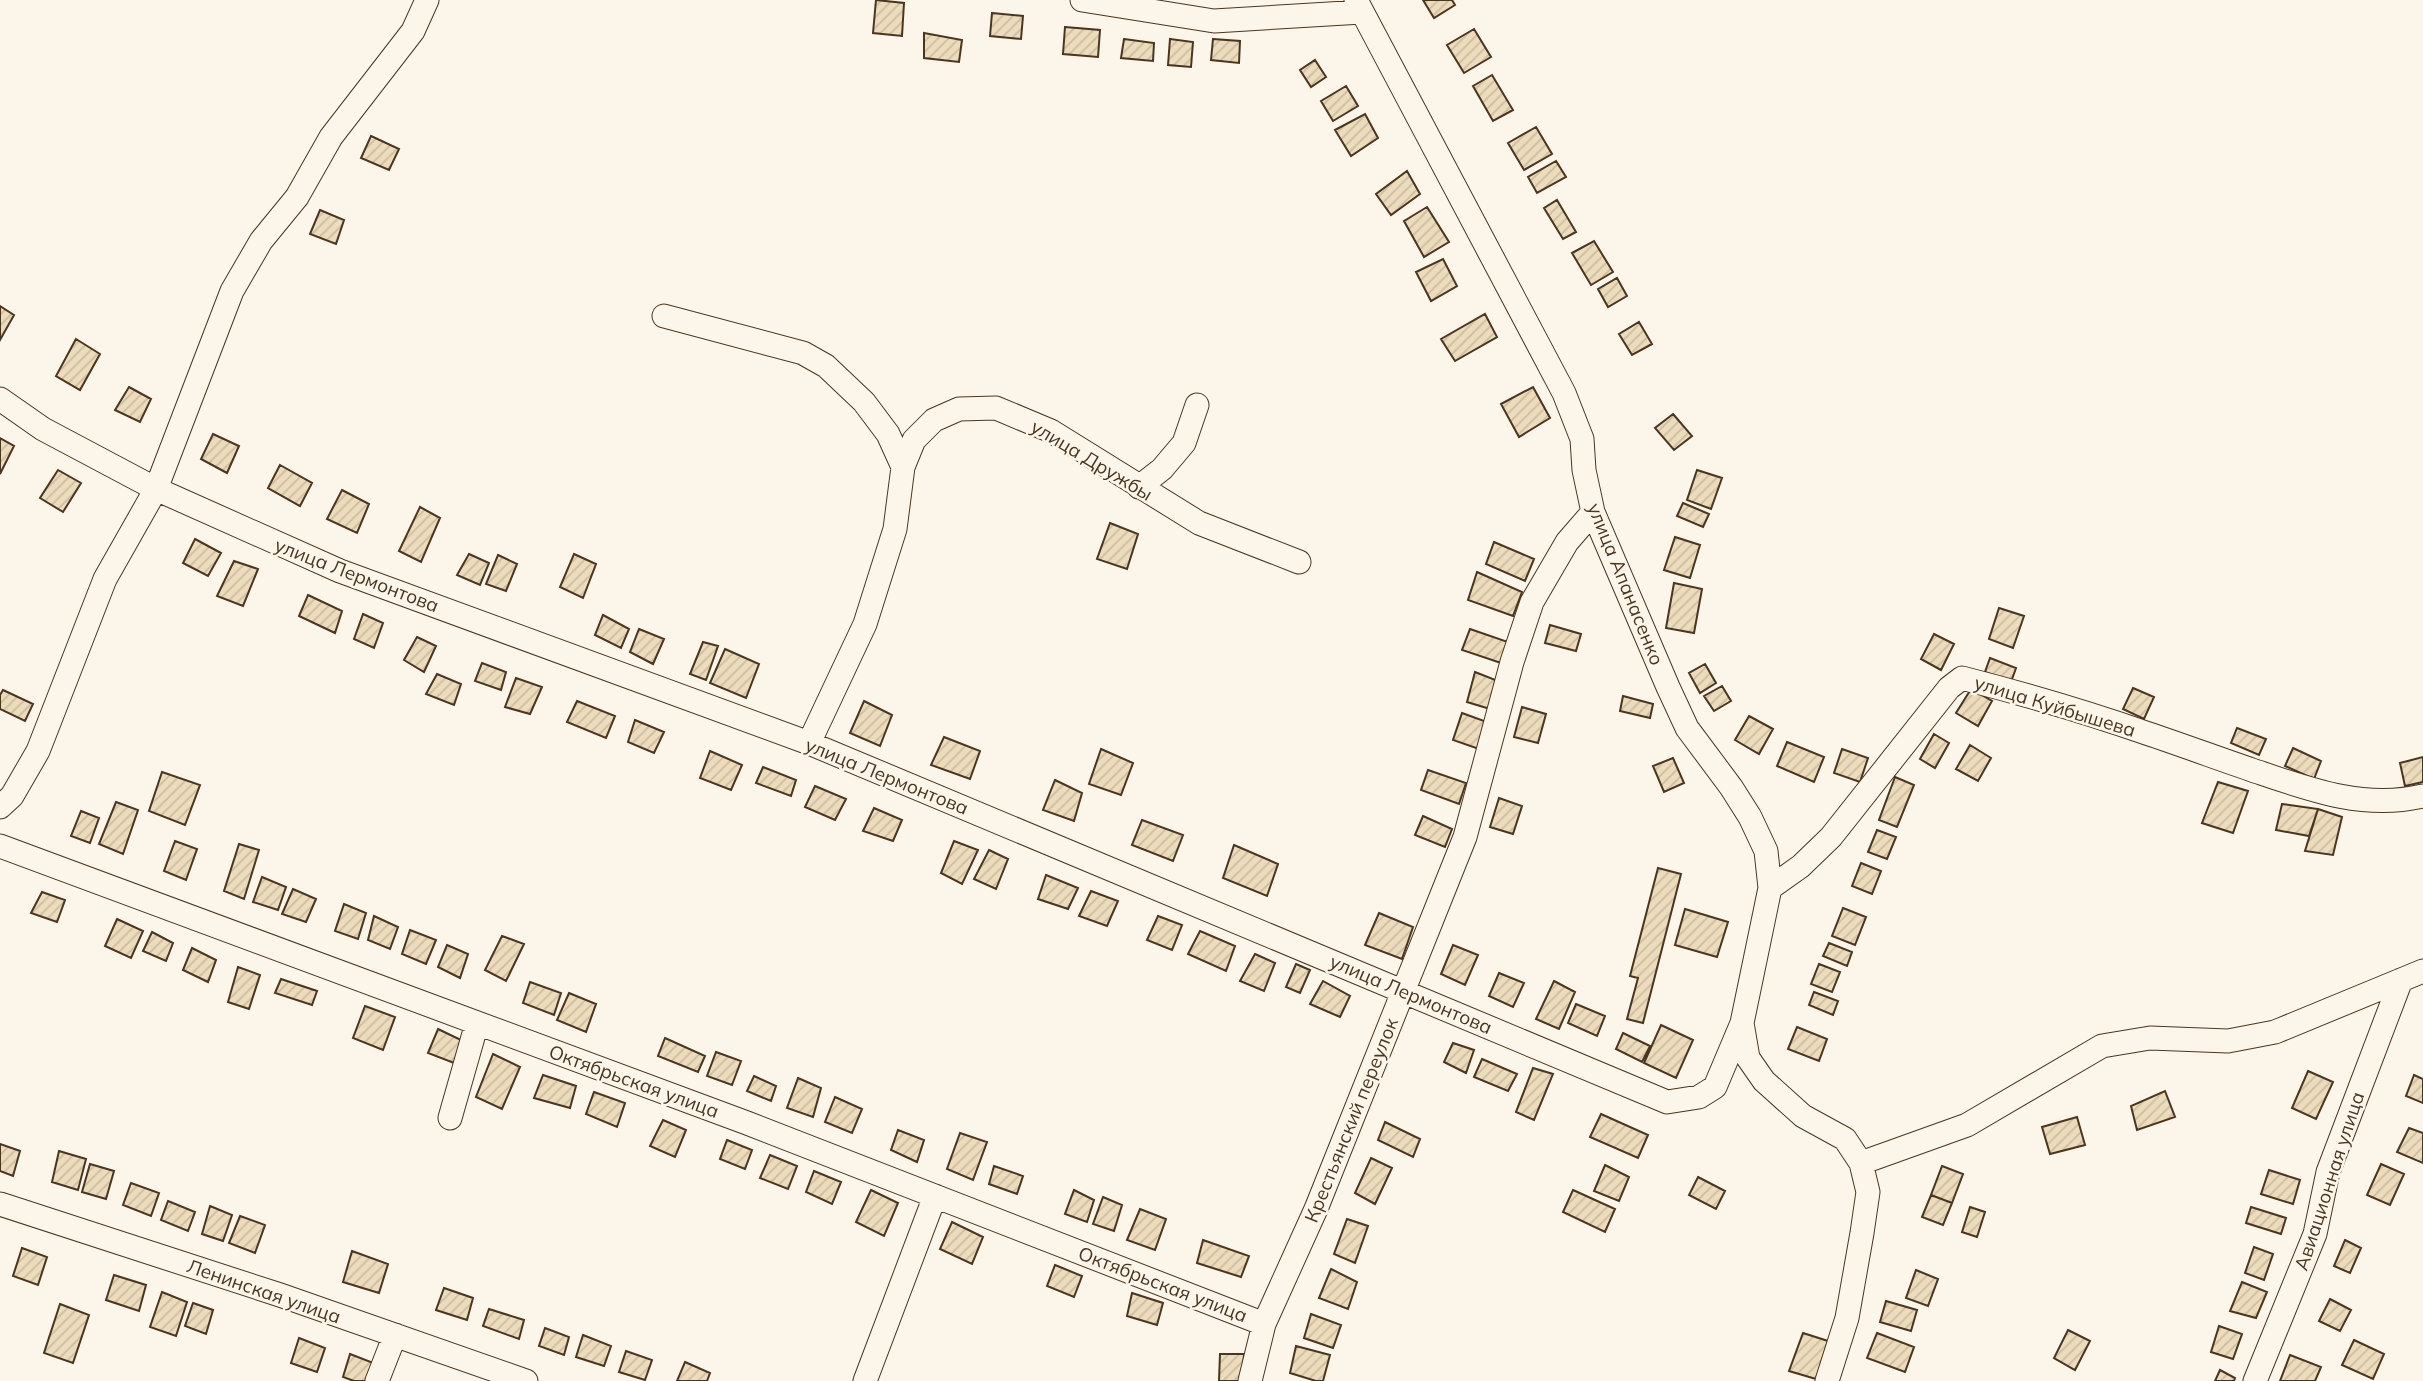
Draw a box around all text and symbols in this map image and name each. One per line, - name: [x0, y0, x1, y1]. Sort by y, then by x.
- street label: улица Дружбы: [1027, 414, 1157, 506]
- street label: улица Апанасенко: [1582, 499, 1670, 669]
- street label: улица Лермонтова: [271, 533, 443, 617]
- street label: улица Куйбышева: [1971, 670, 2139, 742]
- street label: улица Лермонтова: [802, 732, 972, 820]
- street label: улица Лермонтова: [1326, 949, 1496, 1039]
- street label: Крестьянский переулок: [1299, 1013, 1403, 1226]
- street label: Октябрьская улица: [546, 1039, 722, 1123]
- street label: Авиационная улица: [2289, 1089, 2369, 1273]
- street label: Октябрьская улица: [1075, 1241, 1251, 1327]
- street label: Ленинская улица: [184, 1253, 344, 1329]

